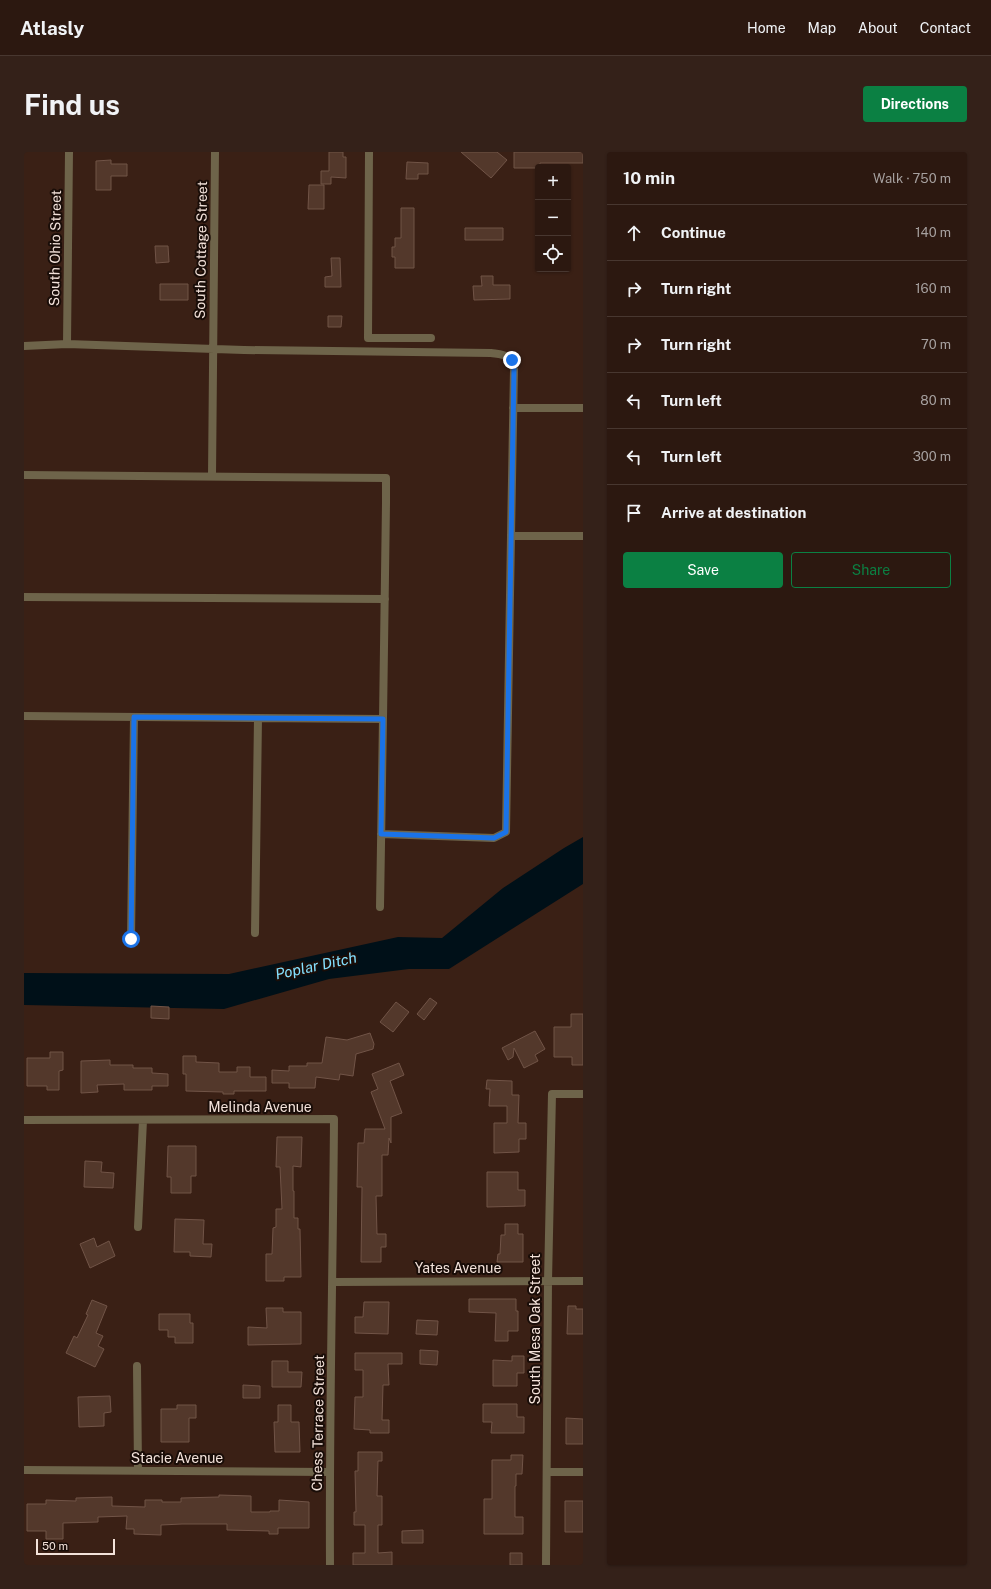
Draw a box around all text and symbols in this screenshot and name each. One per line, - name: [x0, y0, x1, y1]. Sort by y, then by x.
- text: Atlasly: [20, 17, 84, 39]
- text: Home: [747, 20, 786, 36]
- text: Map: [808, 20, 836, 36]
- text: About: [858, 20, 898, 36]
- text: Contact: [920, 20, 971, 36]
- button: Directions: [863, 86, 967, 122]
- text: Find us: [24, 88, 120, 121]
- map controls: [535, 164, 571, 272]
- button: +: [535, 164, 571, 200]
- text: 10 min: [623, 168, 675, 188]
- text: Walk · 750 m: [873, 171, 951, 186]
- street label: South Cottage Street: [192, 181, 210, 319]
- street label: South Ohio Street: [46, 190, 64, 306]
- button: −: [535, 200, 571, 236]
- icon: ahead: [623, 222, 645, 244]
- text: Continue: [661, 224, 726, 241]
- text: 140 m: [915, 225, 951, 240]
- button: locate: [535, 236, 571, 272]
- icon: right: [623, 278, 645, 300]
- text: Turn right: [661, 280, 731, 297]
- text: 160 m: [915, 281, 951, 296]
- icon: right: [623, 334, 645, 356]
- text: Turn right: [661, 336, 731, 353]
- text: 70 m: [921, 337, 951, 352]
- route end: [503, 351, 521, 369]
- icon: left: [623, 390, 645, 412]
- text: Turn left: [661, 392, 722, 409]
- text: 80 m: [920, 393, 951, 408]
- icon: left: [623, 446, 645, 468]
- text: Turn left: [661, 448, 722, 465]
- text: 300 m: [913, 449, 951, 464]
- icon: arrive: [623, 502, 645, 524]
- text: Arrive at destination: [661, 504, 806, 521]
- button: Save: [623, 552, 783, 588]
- button: Share: [791, 552, 951, 588]
- route start: [122, 930, 140, 948]
- water label: Poplar Ditch: [274, 949, 358, 982]
- street label: Melinda Avenue: [208, 1099, 312, 1115]
- street label: South Mesa Oak Street: [527, 1254, 543, 1404]
- street label: Yates Avenue: [415, 1260, 501, 1276]
- street label: Chess Terrace Street: [309, 1355, 327, 1491]
- street label: Stacie Avenue: [131, 1450, 223, 1466]
- scale bar: [36, 1537, 115, 1556]
- text: 50 m: [42, 1540, 68, 1552]

